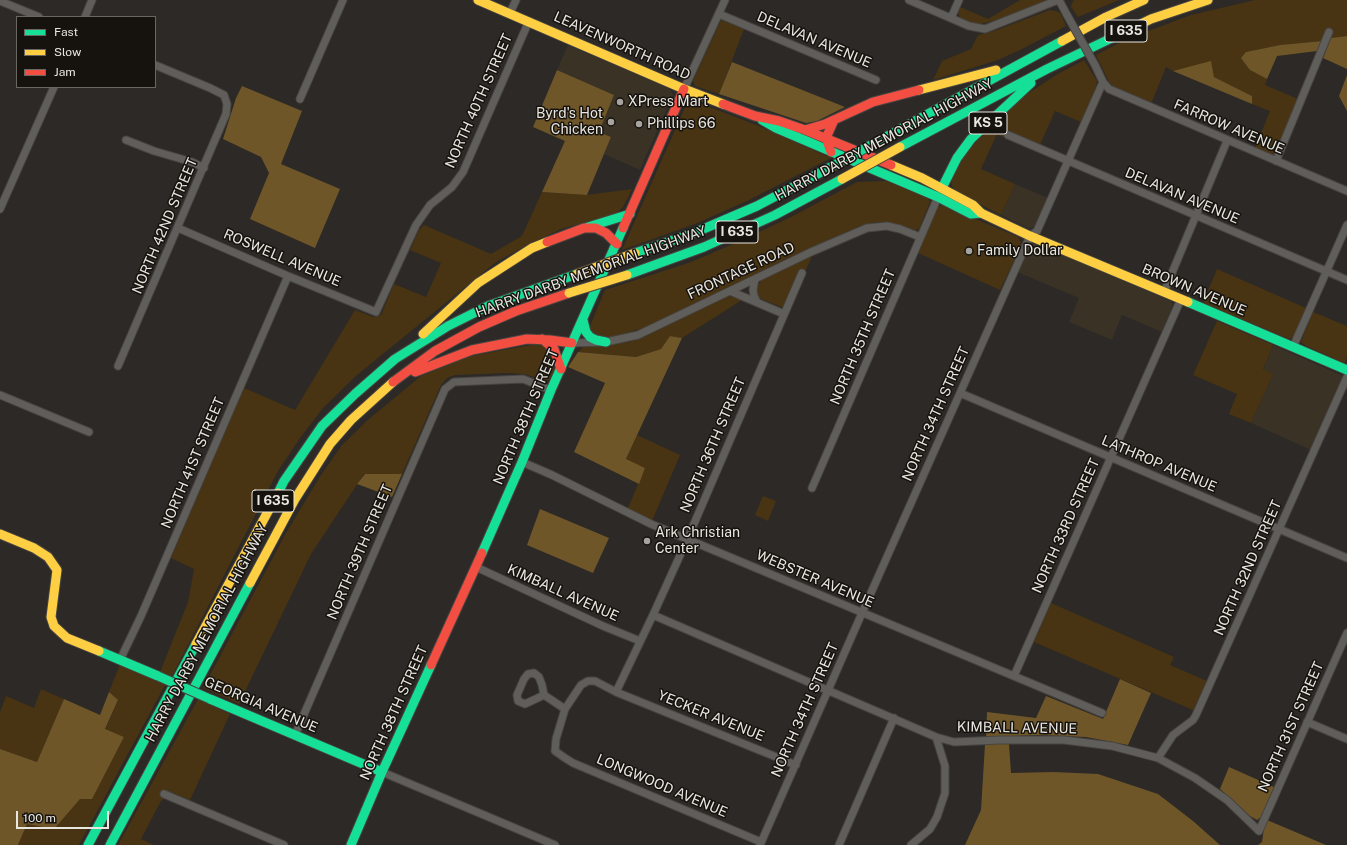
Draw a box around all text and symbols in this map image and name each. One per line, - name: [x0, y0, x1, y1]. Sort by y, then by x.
- street label: LEAVENWORTH ROAD: [551, 8, 693, 84]
- street label: DELAVAN AVENUE: [754, 8, 874, 72]
- legend: [16, 16, 156, 88]
- road number: I 635: [1105, 20, 1147, 42]
- text: Fast: [54, 25, 78, 39]
- street label: NORTH 40TH STREET: [442, 31, 516, 171]
- text: Slow: [54, 45, 81, 59]
- text: Jam: [54, 65, 76, 79]
- street label: HARRY DARBY MEMORIAL HIGHWAY: [772, 75, 996, 205]
- place label: XPress Mart: [628, 94, 708, 110]
- street label: FARROW AVENUE: [1171, 96, 1287, 158]
- marker: XPress Mart: [615, 97, 625, 107]
- place label: Byrd's Hot Chicken: [536, 106, 603, 138]
- road number: KS 5: [969, 112, 1007, 134]
- place label: Phillips 66: [647, 116, 715, 132]
- marker: Byrd's Hot Chicken: [606, 117, 616, 127]
- marker: Phillips 66: [634, 119, 644, 129]
- street label: NORTH 42ND STREET: [129, 155, 201, 297]
- street label: DELAVAN AVENUE: [1122, 164, 1242, 228]
- road number: I 635: [716, 221, 758, 243]
- street label: HARRY DARBY MEMORIAL HIGHWAY: [473, 222, 709, 322]
- street label: ROSWELL AVENUE: [221, 226, 343, 290]
- street label: FRONTAGE ROAD: [685, 239, 797, 303]
- place label: Family Dollar: [977, 243, 1062, 259]
- marker: Family Dollar: [964, 246, 974, 256]
- street label: BROWN AVENUE: [1139, 260, 1249, 320]
- street label: NORTH 35TH STREET: [827, 267, 899, 407]
- street label: NORTH 34TH STREET: [899, 344, 973, 484]
- street label: NORTH 38TH STREET: [490, 347, 562, 487]
- street label: NORTH 36TH STREET: [677, 375, 749, 515]
- street label: NORTH 41ST STREET: [158, 395, 228, 531]
- street label: LATHROP AVENUE: [1099, 432, 1219, 496]
- street label: NORTH 33RD STREET: [1029, 456, 1103, 596]
- street label: NORTH 39TH STREET: [324, 482, 396, 622]
- road number: I 635: [252, 490, 294, 512]
- street label: NORTH 32ND STREET: [1211, 498, 1285, 638]
- street label: HARRY DARBY MEMORIAL HIGHWAY: [142, 521, 272, 745]
- place label: Ark Christian Center: [655, 525, 740, 558]
- marker: Ark Christian Center: [642, 536, 652, 546]
- street label: WEBSTER AVENUE: [754, 547, 876, 611]
- street label: KIMBALL AVENUE: [505, 561, 621, 625]
- street label: NORTH 34TH STREET: [768, 640, 842, 780]
- street label: NORTH 38TH STREET: [357, 643, 431, 783]
- street label: NORTH 31ST STREET: [1255, 659, 1327, 795]
- street label: GEORGIA AVENUE: [202, 674, 320, 736]
- street label: YECKER AVENUE: [655, 687, 767, 745]
- street label: KIMBALL AVENUE: [957, 719, 1077, 737]
- street label: LONGWOOD AVENUE: [594, 751, 730, 821]
- scale bar: [18, 803, 111, 829]
- text: 100 m: [23, 811, 56, 825]

